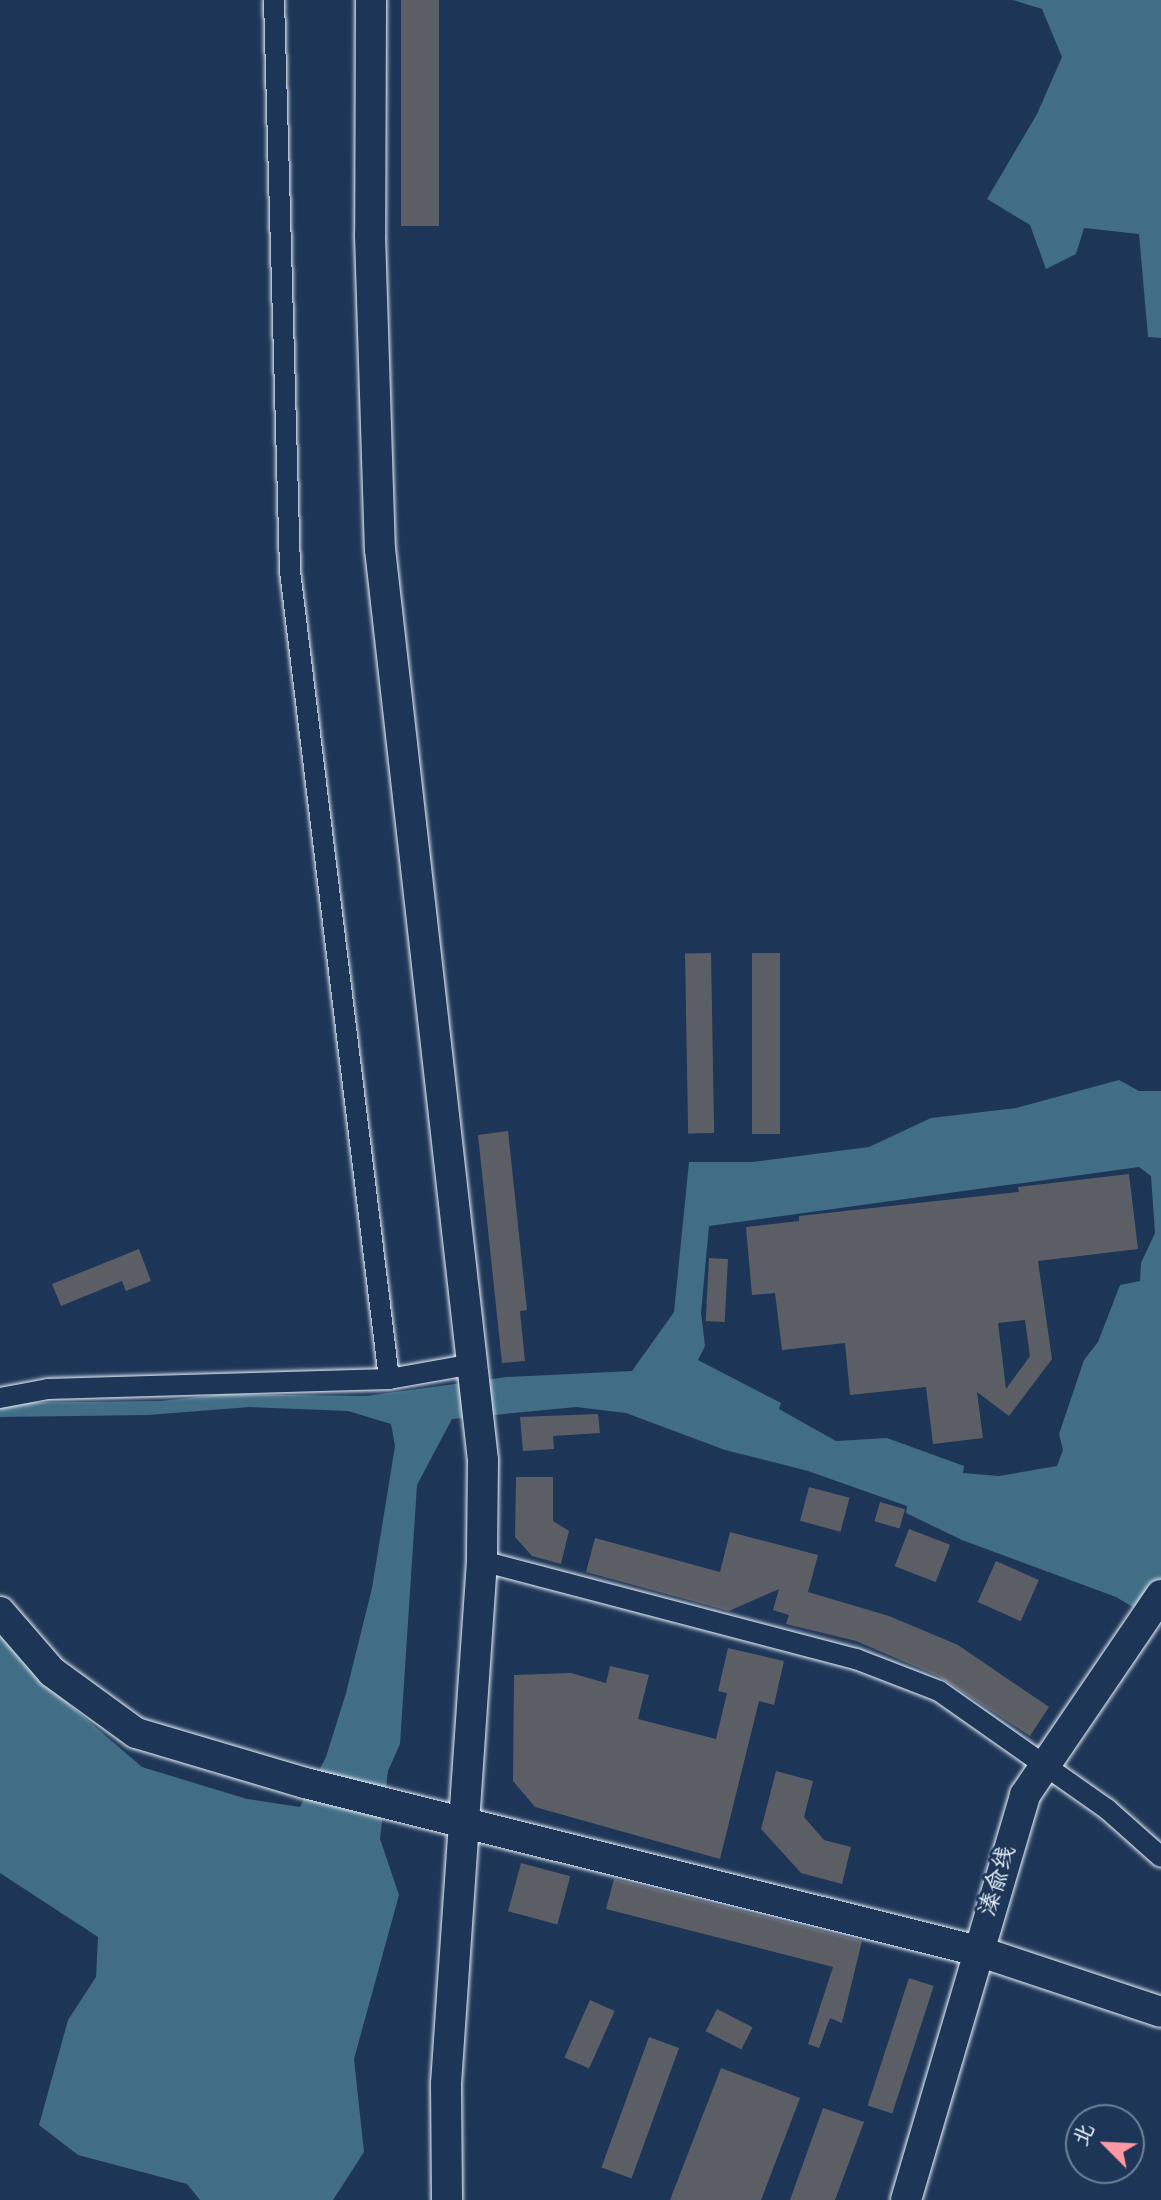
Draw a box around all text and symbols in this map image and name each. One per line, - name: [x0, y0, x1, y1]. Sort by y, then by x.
- street label: 溱俞线: [974, 1842, 1022, 1920]
- north arrow: [1065, 2104, 1145, 2184]
- text: 北: [1064, 2118, 1105, 2152]

